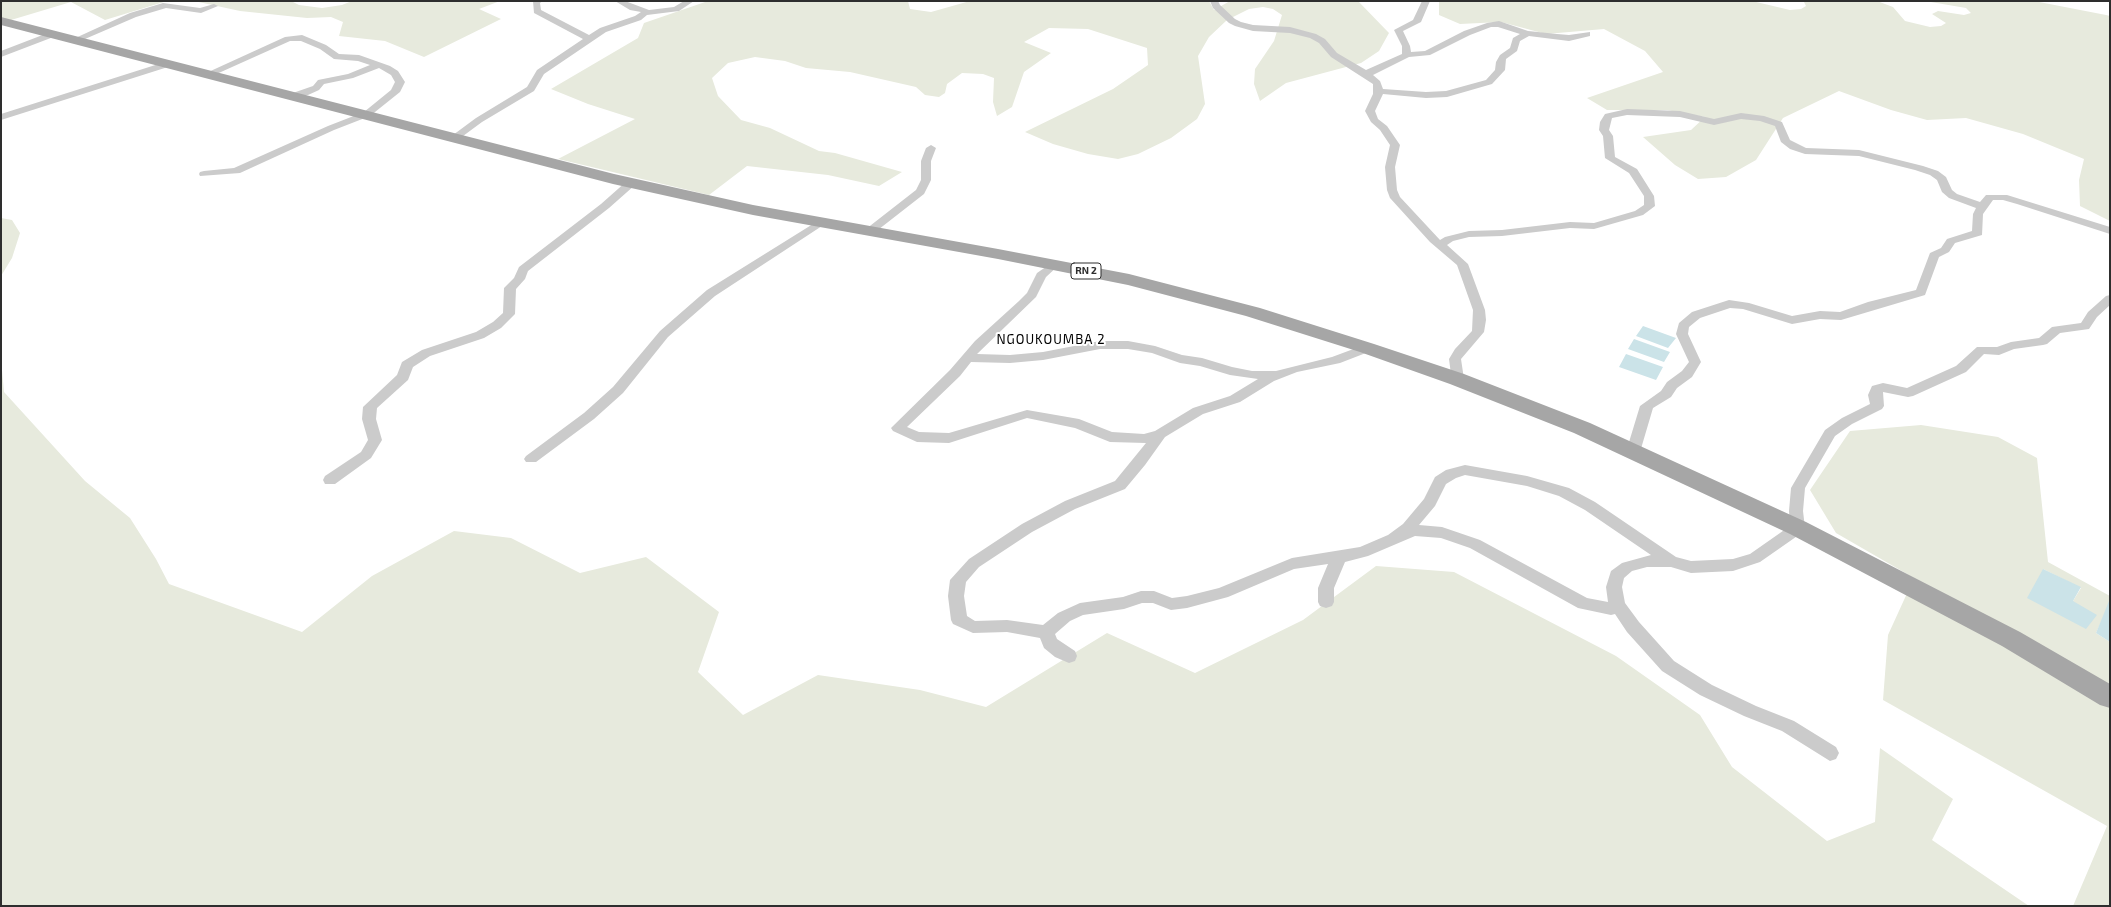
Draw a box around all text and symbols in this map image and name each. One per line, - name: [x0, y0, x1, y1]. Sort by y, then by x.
- road number: RN 2: [1071, 263, 1101, 279]
- district label: NGOUKOUMBA 2: [996, 332, 1106, 348]

